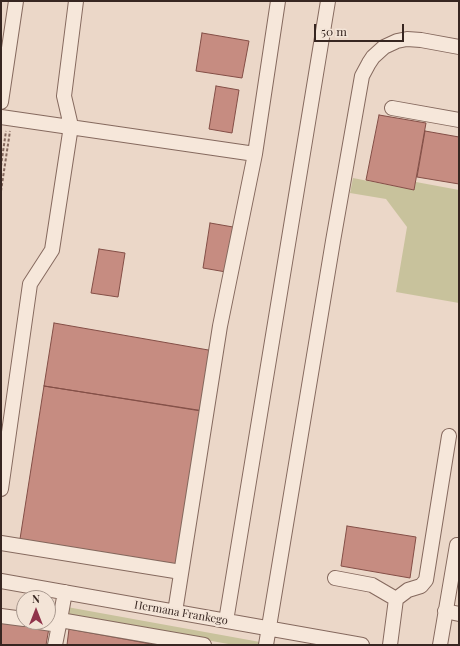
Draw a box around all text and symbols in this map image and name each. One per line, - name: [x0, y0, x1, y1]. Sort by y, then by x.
- scale bar: [316, 16, 406, 42]
- text: 50 m: [321, 23, 347, 39]
- north arrow: [16, 590, 56, 630]
- text: N: [32, 591, 40, 606]
- street label: Hermana Frankego: [133, 598, 229, 628]

